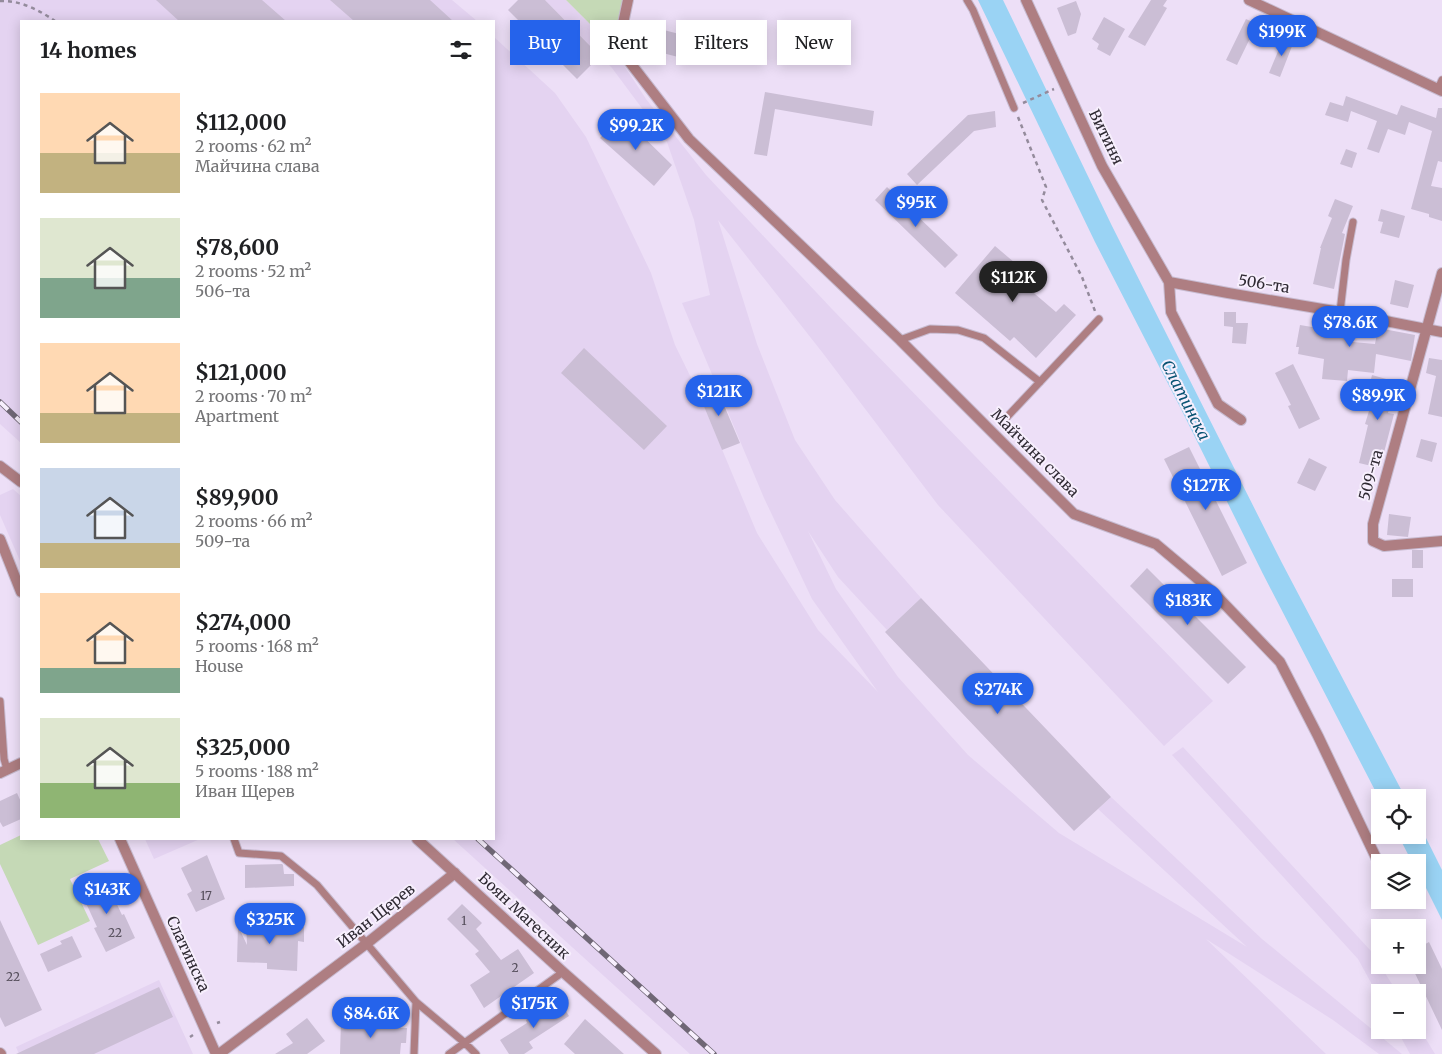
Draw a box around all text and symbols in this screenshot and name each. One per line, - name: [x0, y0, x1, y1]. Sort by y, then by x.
- pin: $199K: [1247, 15, 1317, 57]
- chip: Buy: [510, 20, 580, 65]
- chip: Rent: [590, 20, 666, 65]
- chip: Filters: [676, 20, 767, 65]
- chip: New: [777, 20, 851, 65]
- text: $199K: [1258, 21, 1306, 41]
- icon: filters: [447, 36, 475, 64]
- text: 14 homes: [40, 37, 137, 64]
- street label: Витиня: [1085, 106, 1128, 168]
- pin: $99.2K: [595, 108, 677, 151]
- text: $112,000: [195, 109, 287, 136]
- icon: home: [80, 113, 140, 173]
- text: $99.2K: [609, 115, 663, 135]
- text: 2 rooms · 62 m²: [195, 136, 312, 156]
- text: Майчина слава: [195, 156, 320, 176]
- pin: $95K: [886, 186, 946, 228]
- text: $95K: [896, 192, 936, 212]
- text: $78,600: [195, 234, 279, 261]
- icon: home: [80, 238, 140, 298]
- pin: $112K: [978, 260, 1048, 303]
- text: 2 rooms · 52 m²: [195, 261, 311, 281]
- text: $112K: [990, 267, 1036, 287]
- street label: 506-та: [1237, 270, 1291, 297]
- text: 506-та: [195, 281, 250, 301]
- pin: $78.6K: [1309, 306, 1391, 348]
- text: $78.6K: [1323, 312, 1377, 332]
- water label: Слатинска: [1157, 356, 1215, 444]
- text: $121,000: [195, 359, 287, 386]
- icon: home: [80, 363, 140, 423]
- pin: $121K: [684, 374, 754, 417]
- pin: $89.9K: [1337, 378, 1419, 421]
- text: $121K: [696, 381, 742, 401]
- text: $89.9K: [1351, 385, 1405, 405]
- text: 2 rooms · 70 m²: [195, 386, 312, 406]
- street label: Майчина слава: [987, 405, 1083, 501]
- text: Apartment: [195, 406, 279, 426]
- street label: 509-та: [1354, 447, 1387, 502]
- pin: $127K: [1171, 468, 1241, 511]
- text: $127K: [1182, 475, 1230, 495]
- text: $89,900: [195, 484, 279, 511]
- icon: home: [80, 488, 140, 548]
- text: 2 rooms · 66 m²: [195, 511, 312, 531]
- text: 509-та: [195, 531, 250, 551]
- pin: $183K: [1153, 584, 1223, 626]
- text: $183K: [1165, 590, 1211, 610]
- text: $274,000: [195, 609, 291, 636]
- icon: home: [80, 613, 140, 673]
- text: 5 rooms · 168 m²: [195, 636, 319, 656]
- text: House: [195, 656, 243, 676]
- pin: $274K: [963, 672, 1033, 715]
- text: $274K: [974, 679, 1023, 699]
- text: $325,000: [195, 734, 290, 761]
- icon: home: [80, 738, 140, 798]
- text: 5 rooms · 188 m²: [195, 761, 319, 781]
- text: Иван Щерев: [195, 781, 295, 801]
- map controls: [1371, 789, 1426, 1039]
- button: locate: [1371, 789, 1426, 844]
- button: layers: [1371, 854, 1426, 909]
- street label: Боян Магесник: [475, 868, 574, 963]
- pin: $143K: [72, 872, 142, 915]
- text: $143K: [84, 879, 130, 899]
- street label: Иван Щерев: [333, 879, 419, 952]
- house number: 17: [200, 888, 212, 903]
- pin: $325K: [235, 902, 305, 945]
- text: $325K: [246, 909, 294, 929]
- street label: Слатинска: [163, 913, 214, 995]
- house number: 1: [461, 913, 467, 928]
- button: +: [1371, 919, 1426, 974]
- house number: 22: [108, 925, 122, 940]
- house number: 2: [511, 960, 519, 975]
- house number: 22: [6, 969, 20, 984]
- button: −: [1371, 984, 1426, 1039]
- pin: $175K: [499, 986, 569, 1029]
- text: $175K: [511, 993, 557, 1013]
- pin: $84.6K: [330, 996, 412, 1039]
- text: $84.6K: [343, 1003, 399, 1023]

